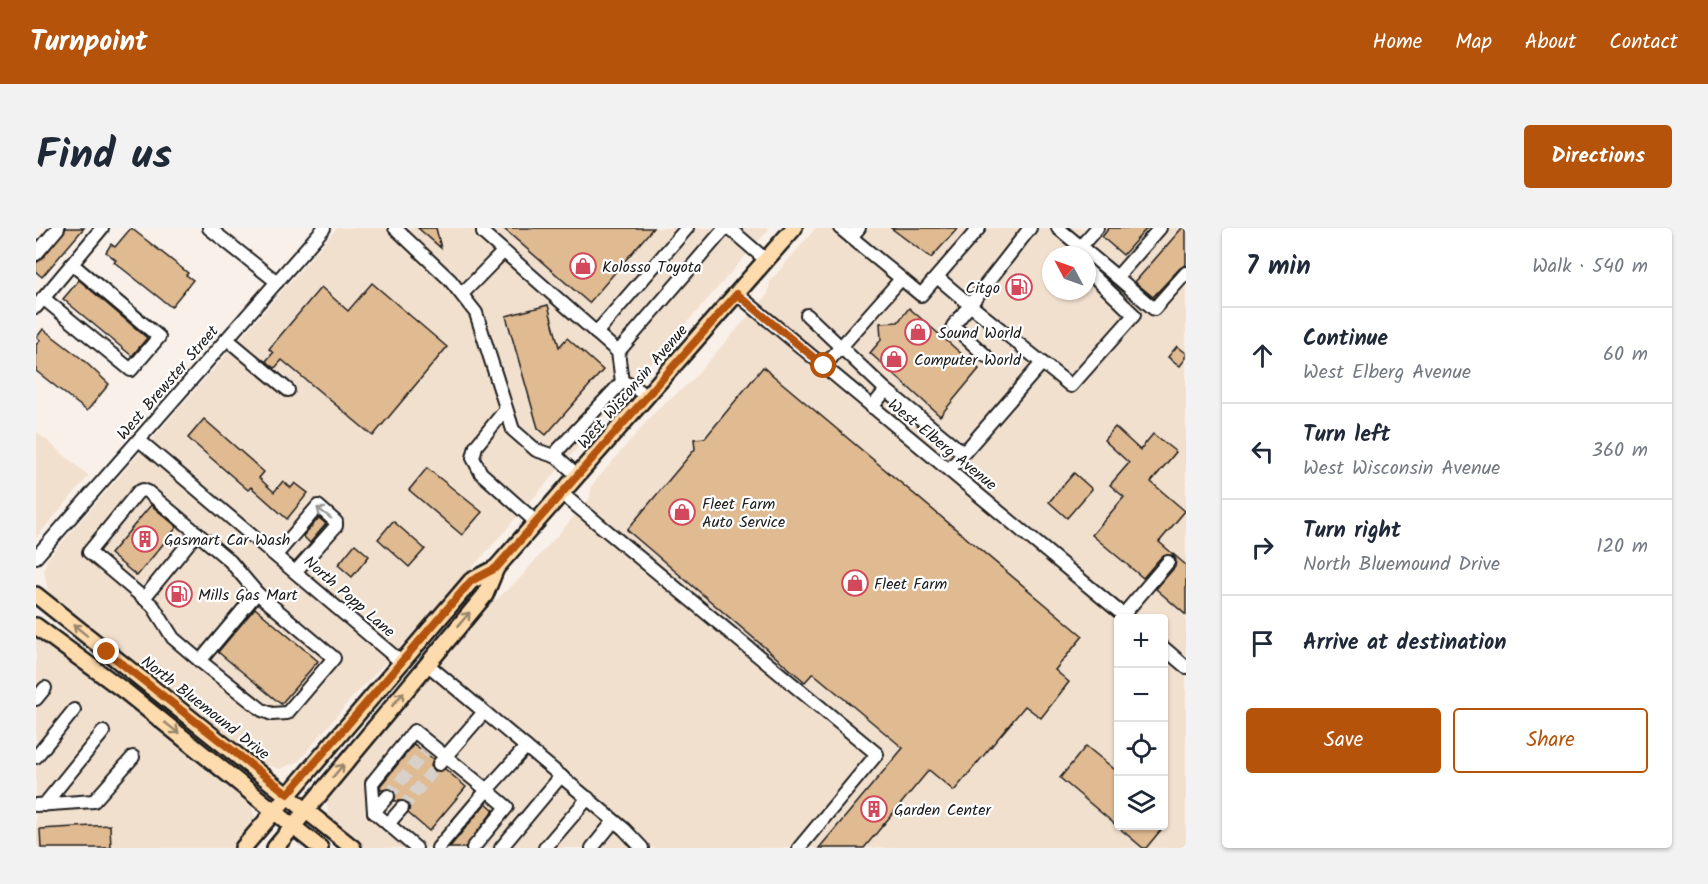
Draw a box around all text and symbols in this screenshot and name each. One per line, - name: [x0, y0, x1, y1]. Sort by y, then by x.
- text: Turnpoint: [30, 20, 148, 65]
- text: Home: [1373, 26, 1422, 59]
- text: Map: [1455, 26, 1492, 59]
- text: About: [1525, 26, 1576, 59]
- text: Contact: [1609, 26, 1678, 59]
- text: Find us: [36, 123, 172, 190]
- button: Directions: [1524, 125, 1672, 188]
- north arrow: [1042, 246, 1096, 300]
- text: 7 min: [1246, 246, 1311, 288]
- shop icon: Kolosso Toyota: [568, 251, 598, 281]
- text: Walk · 540 m: [1532, 251, 1648, 283]
- place label: Kolosso Toyota: [602, 255, 701, 280]
- fuel station icon: Citgo: [1004, 272, 1034, 302]
- place label: Citgo: [966, 276, 1000, 301]
- shop icon: Sound World: [903, 317, 933, 347]
- street label: West Brewster Street: [111, 319, 226, 446]
- street label: West Wisconsin Avenue: [572, 319, 694, 455]
- place label: Sound World: [938, 321, 1022, 346]
- text: Continue: [1303, 322, 1388, 357]
- icon: ahead: [1246, 339, 1279, 372]
- text: 60 m: [1603, 339, 1648, 371]
- shop icon: Computer World: [879, 344, 909, 374]
- place label: Computer World: [914, 348, 1022, 373]
- route start: [810, 352, 836, 378]
- text: West Elberg Avenue: [1303, 357, 1471, 389]
- street label: West Elberg Avenue: [882, 393, 1002, 497]
- text: Turn left: [1303, 418, 1390, 453]
- icon: left: [1246, 435, 1279, 468]
- text: 360 m: [1592, 435, 1648, 467]
- text: West Wisconsin Avenue: [1303, 453, 1500, 485]
- place label: Fleet Farm Auto Service: [702, 492, 785, 535]
- shop icon: Fleet Farm Auto Service: [667, 497, 697, 527]
- one-way arrow: [316, 507, 332, 520]
- text: Turn right: [1303, 514, 1401, 549]
- building icon: Gasmart Car Wash: [130, 524, 160, 554]
- place label: Gasmart Car Wash: [164, 528, 290, 553]
- icon: right: [1246, 531, 1279, 564]
- text: 120 m: [1596, 531, 1648, 563]
- text: North Bluemound Drive: [1303, 549, 1500, 581]
- street label: North Popp Lane: [298, 550, 400, 644]
- shop icon: Fleet Farm: [840, 568, 870, 598]
- place label: Fleet Farm: [874, 572, 947, 597]
- fuel station icon: Mills Gas Mart: [164, 579, 194, 609]
- place label: Mills Gas Mart: [198, 583, 298, 608]
- one-way arrow: [457, 612, 471, 627]
- map controls: [1114, 614, 1168, 830]
- button: +: [1114, 614, 1168, 668]
- one-way arrow: [72, 623, 88, 636]
- text: Arrive at destination: [1303, 626, 1506, 661]
- icon: arrive: [1246, 627, 1279, 660]
- route end: [93, 638, 119, 664]
- street label: North Bluemound Drive: [135, 650, 275, 767]
- button: −: [1114, 668, 1168, 722]
- one-way arrow: [392, 691, 405, 707]
- button: Save: [1246, 708, 1441, 773]
- button: Share: [1453, 708, 1648, 773]
- one-way arrow: [163, 722, 179, 735]
- button: locate: [1114, 722, 1168, 776]
- one-way arrow: [332, 763, 345, 779]
- button: layers: [1114, 776, 1168, 830]
- building icon: Garden Center: [859, 794, 889, 824]
- place label: Garden Center: [894, 798, 992, 823]

